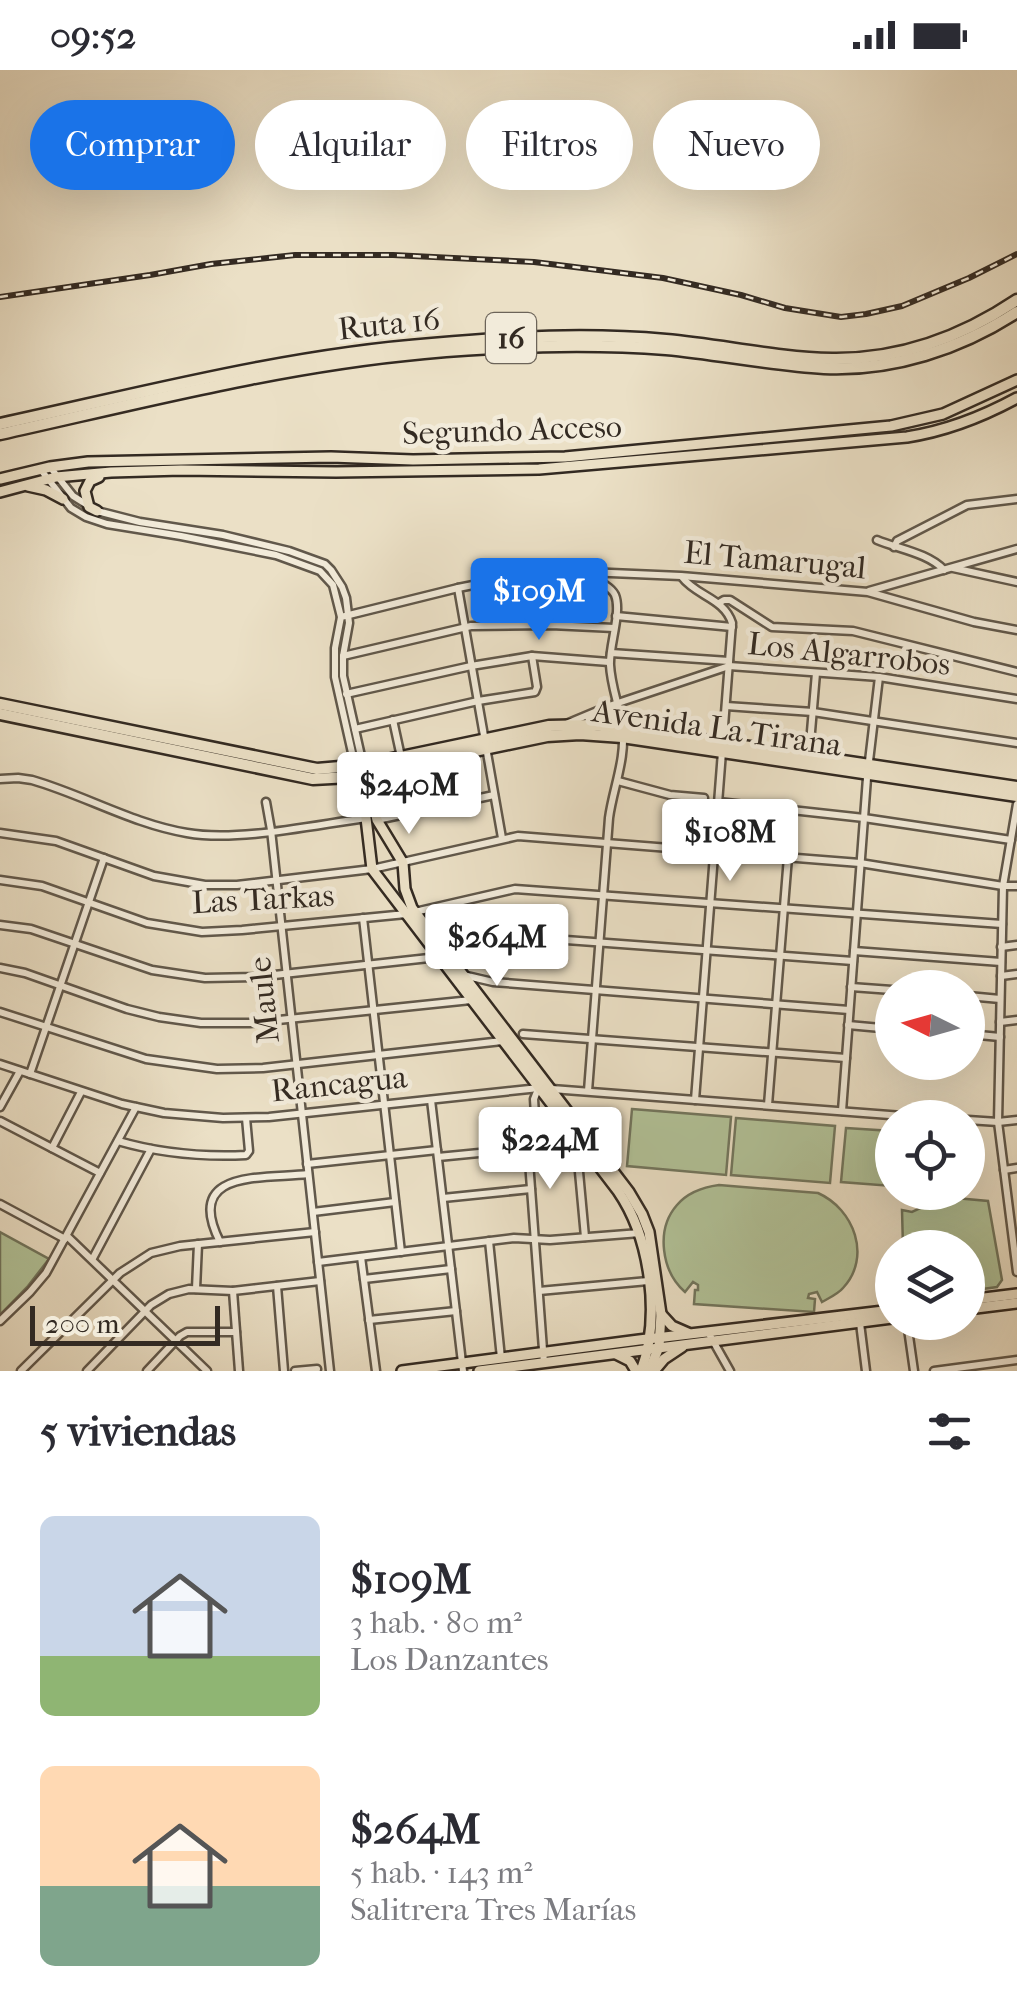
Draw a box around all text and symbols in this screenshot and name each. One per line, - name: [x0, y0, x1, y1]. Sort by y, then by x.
- text: 09:52: [50, 13, 136, 58]
- chip: Comprar: [30, 100, 235, 190]
- chip: Alquilar: [255, 100, 446, 190]
- chip: Filtros: [466, 100, 633, 190]
- chip: Nuevo: [653, 100, 820, 190]
- street label: Ruta 16: [336, 300, 443, 348]
- road number: 16: [486, 313, 536, 363]
- street label: Segundo Acceso: [401, 408, 623, 452]
- street label: El Tamarugal: [682, 534, 868, 586]
- pin: $109M: [469, 558, 609, 643]
- text: $109M: [493, 572, 585, 609]
- street label: Los Algarrobos: [746, 625, 952, 683]
- street label: Avenida La Tirana: [588, 692, 845, 764]
- pin: $240M: [339, 752, 479, 837]
- text: $240M: [359, 766, 459, 803]
- pin: $108M: [660, 799, 800, 884]
- text: $108M: [684, 813, 776, 850]
- street label: Las Tarkas: [191, 877, 335, 921]
- pin: $264M: [427, 904, 567, 989]
- text: $264M: [447, 918, 547, 955]
- street label: Maule: [241, 955, 287, 1045]
- north arrow: [875, 970, 985, 1080]
- map controls: [875, 970, 985, 1340]
- street label: Rancagua: [269, 1058, 410, 1110]
- button: locate: [875, 1100, 985, 1210]
- pin: $224M: [480, 1107, 620, 1192]
- text: $224M: [501, 1121, 599, 1158]
- button: layers: [875, 1230, 985, 1340]
- scale bar: [30, 1301, 220, 1346]
- text: 200 m: [45, 1307, 120, 1340]
- icon: filters: [922, 1404, 977, 1459]
- text: 5 viviendas: [40, 1407, 236, 1456]
- text: $109M: [350, 1555, 472, 1604]
- icon: home: [120, 1556, 240, 1676]
- text: 3 hab. · 80 m²: [350, 1604, 522, 1641]
- text: Los Danzantes: [350, 1641, 549, 1678]
- text: $264M: [350, 1805, 481, 1854]
- icon: home: [120, 1806, 240, 1926]
- text: 5 hab. · 143 m²: [350, 1854, 532, 1891]
- text: Salitrera Tres Marías: [350, 1891, 636, 1928]

